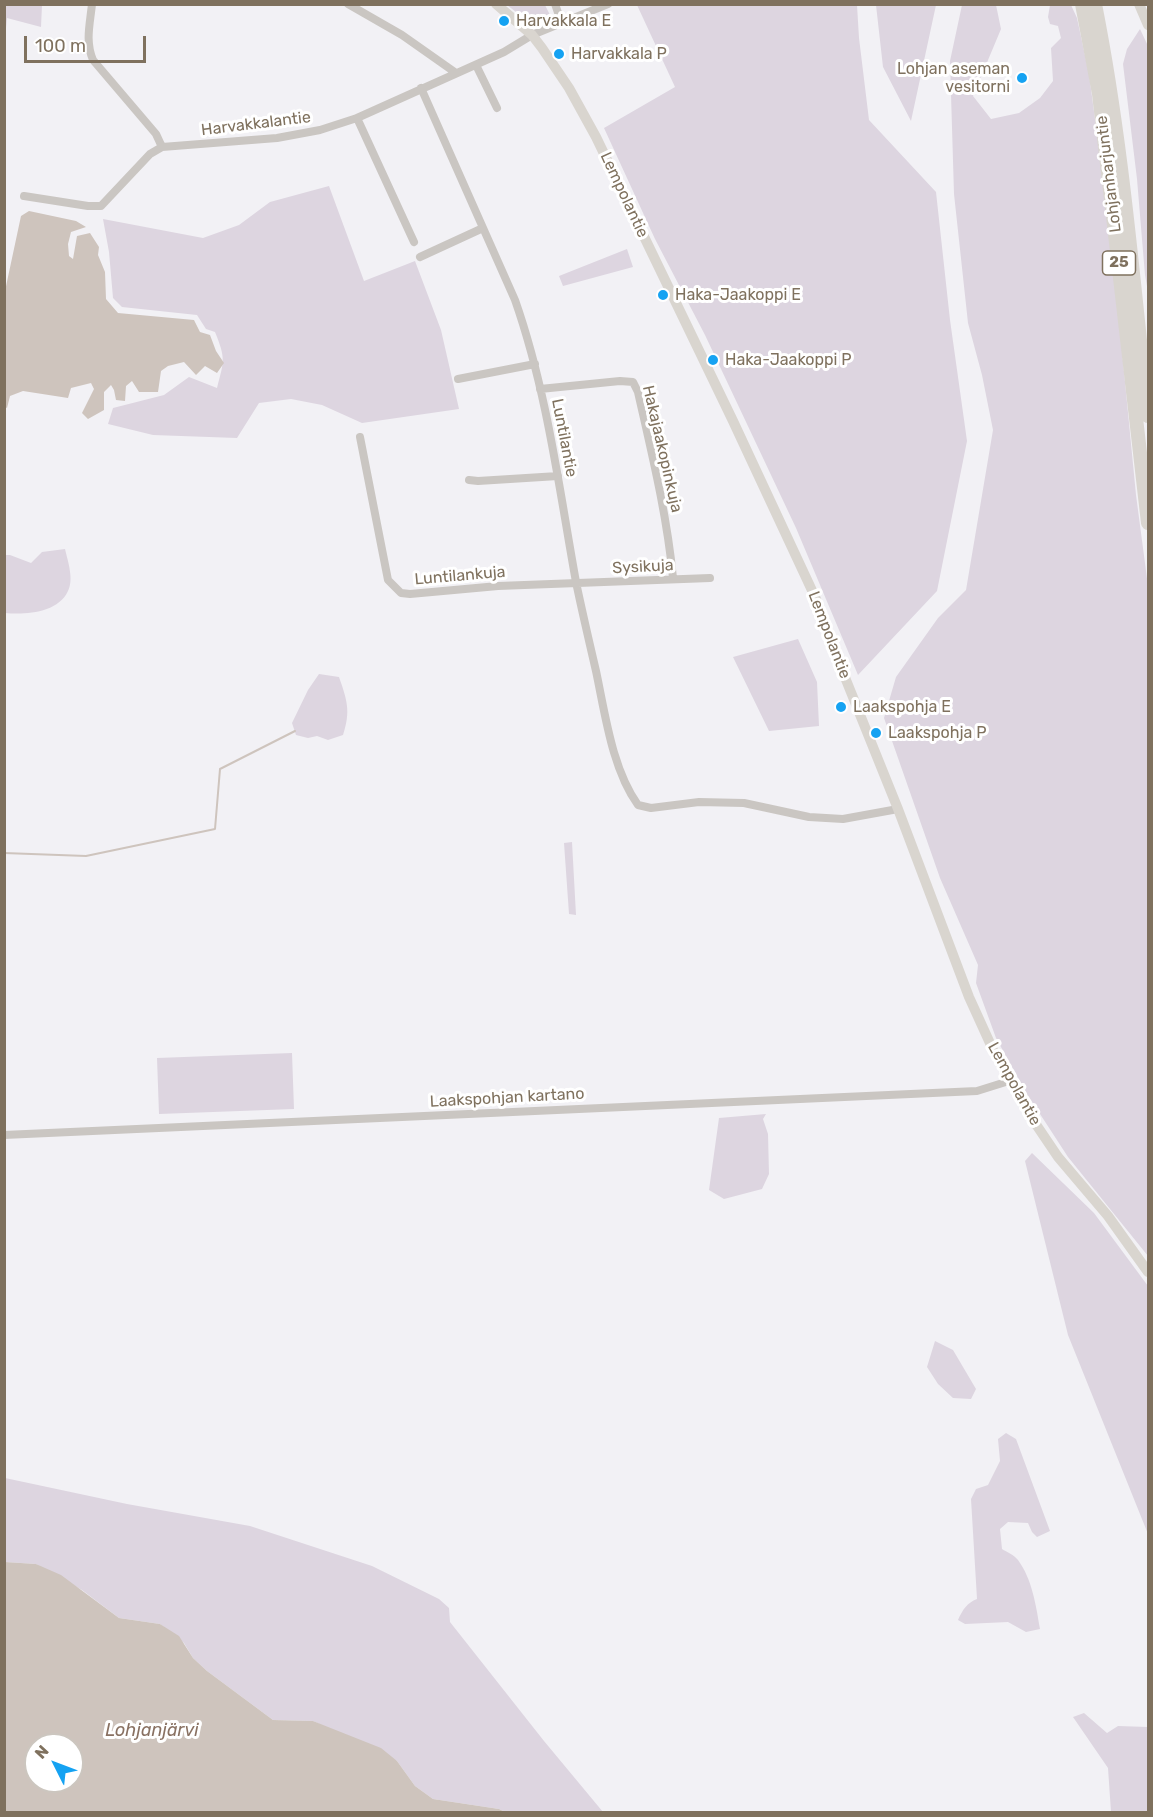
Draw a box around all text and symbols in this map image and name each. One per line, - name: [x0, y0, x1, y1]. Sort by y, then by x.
- place label: Harvakkala E: [516, 11, 611, 31]
- marker: Harvakkala E: [497, 14, 511, 28]
- scale bar: [27, 24, 148, 62]
- text: 100 m: [35, 35, 86, 57]
- place label: Harvakkala P: [571, 44, 667, 64]
- marker: Harvakkala P: [552, 47, 566, 61]
- place label: Lohjan aseman vesitorni: [897, 59, 1010, 97]
- marker: Lohjan aseman vesitorni: [1015, 71, 1029, 85]
- street label: Harvakkalantie: [200, 108, 312, 140]
- street label: Lohjanharjuntie: [1092, 115, 1126, 233]
- street label: Lempolantie: [596, 149, 652, 241]
- road number: 25: [1102, 251, 1136, 275]
- place label: Haka-Jaakoppi E: [675, 285, 801, 305]
- marker: Haka-Jaakoppi E: [656, 288, 670, 302]
- place label: Haka-Jaakoppi P: [725, 350, 852, 370]
- marker: Haka-Jaakoppi P: [706, 353, 720, 367]
- street label: Hakajaakopinkuja: [638, 383, 686, 515]
- street label: Luntilantie: [547, 397, 581, 479]
- street label: Sysikuja: [612, 556, 674, 578]
- street label: Luntilankuja: [414, 562, 506, 590]
- street label: Lempolantie: [804, 589, 854, 681]
- place label: Laakspohja E: [853, 697, 951, 717]
- marker: Laakspohja E: [834, 700, 848, 714]
- place label: Laakspohja P: [888, 723, 986, 743]
- marker: Laakspohja P: [869, 726, 883, 740]
- street label: Lempolantie: [983, 1039, 1045, 1129]
- street label: Laakspohjan kartano: [429, 1084, 585, 1112]
- water label: Lohjanjärvi: [105, 1720, 199, 1742]
- north arrow: [24, 1733, 84, 1793]
- text: N: [31, 1741, 53, 1763]

